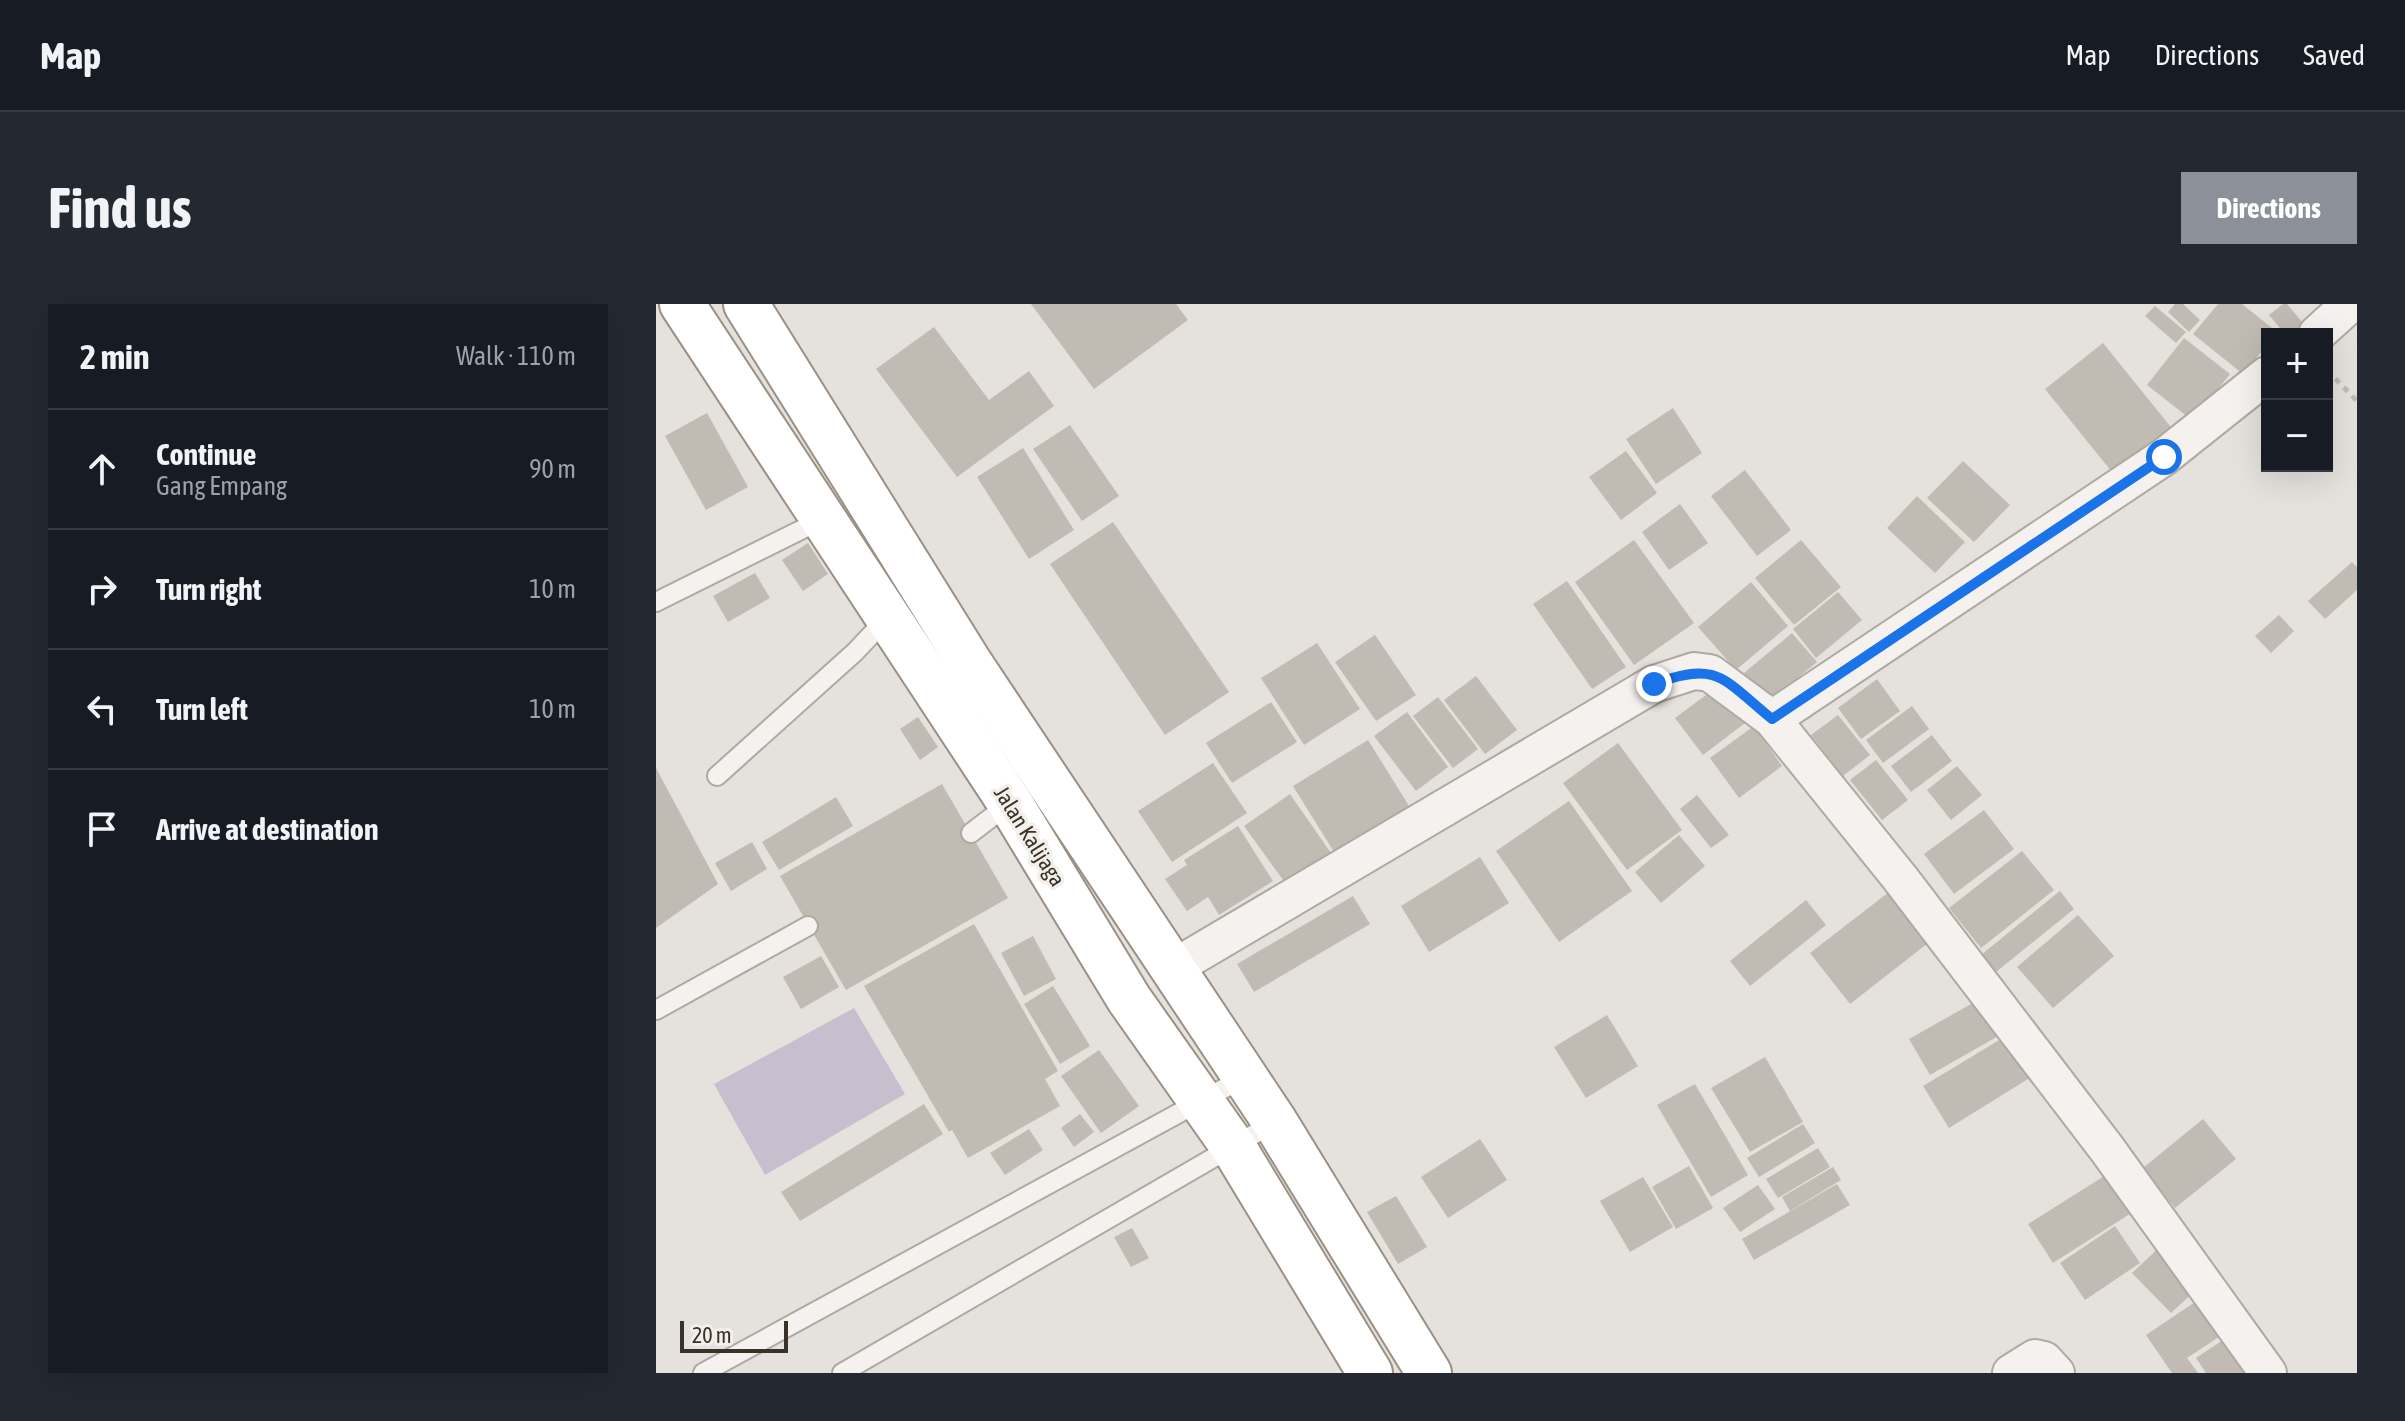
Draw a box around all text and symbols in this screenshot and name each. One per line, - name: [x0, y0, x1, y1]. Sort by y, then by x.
- text: Map: [40, 34, 101, 77]
- text: Map: [2066, 39, 2111, 71]
- text: Directions: [2155, 39, 2259, 71]
- text: Saved: [2303, 39, 2365, 71]
- button: Directions: [2181, 172, 2357, 244]
- text: Find us: [48, 176, 192, 240]
- map controls: [2261, 328, 2333, 472]
- button: +: [2261, 328, 2333, 400]
- text: 2 min: [80, 337, 149, 376]
- text: Walk · 110 m: [456, 341, 576, 371]
- button: −: [2261, 400, 2333, 472]
- text: Continue: [156, 437, 256, 471]
- route start: [2146, 439, 2182, 475]
- icon: ahead: [80, 447, 124, 491]
- text: 90 m: [529, 454, 576, 484]
- text: Gang Empang: [156, 471, 287, 501]
- icon: right: [80, 567, 124, 611]
- text: Turn right: [156, 572, 262, 606]
- text: 10 m: [529, 574, 576, 604]
- route end: [1636, 666, 1672, 702]
- icon: left: [80, 687, 124, 731]
- text: Turn left: [156, 692, 248, 726]
- text: 10 m: [529, 694, 576, 724]
- street label: Jalan Kalijaga: [989, 781, 1071, 891]
- icon: arrive: [80, 807, 124, 851]
- text: Arrive at destination: [156, 812, 378, 846]
- scale bar: [680, 1317, 788, 1353]
- text: 20 m: [692, 1322, 732, 1348]

